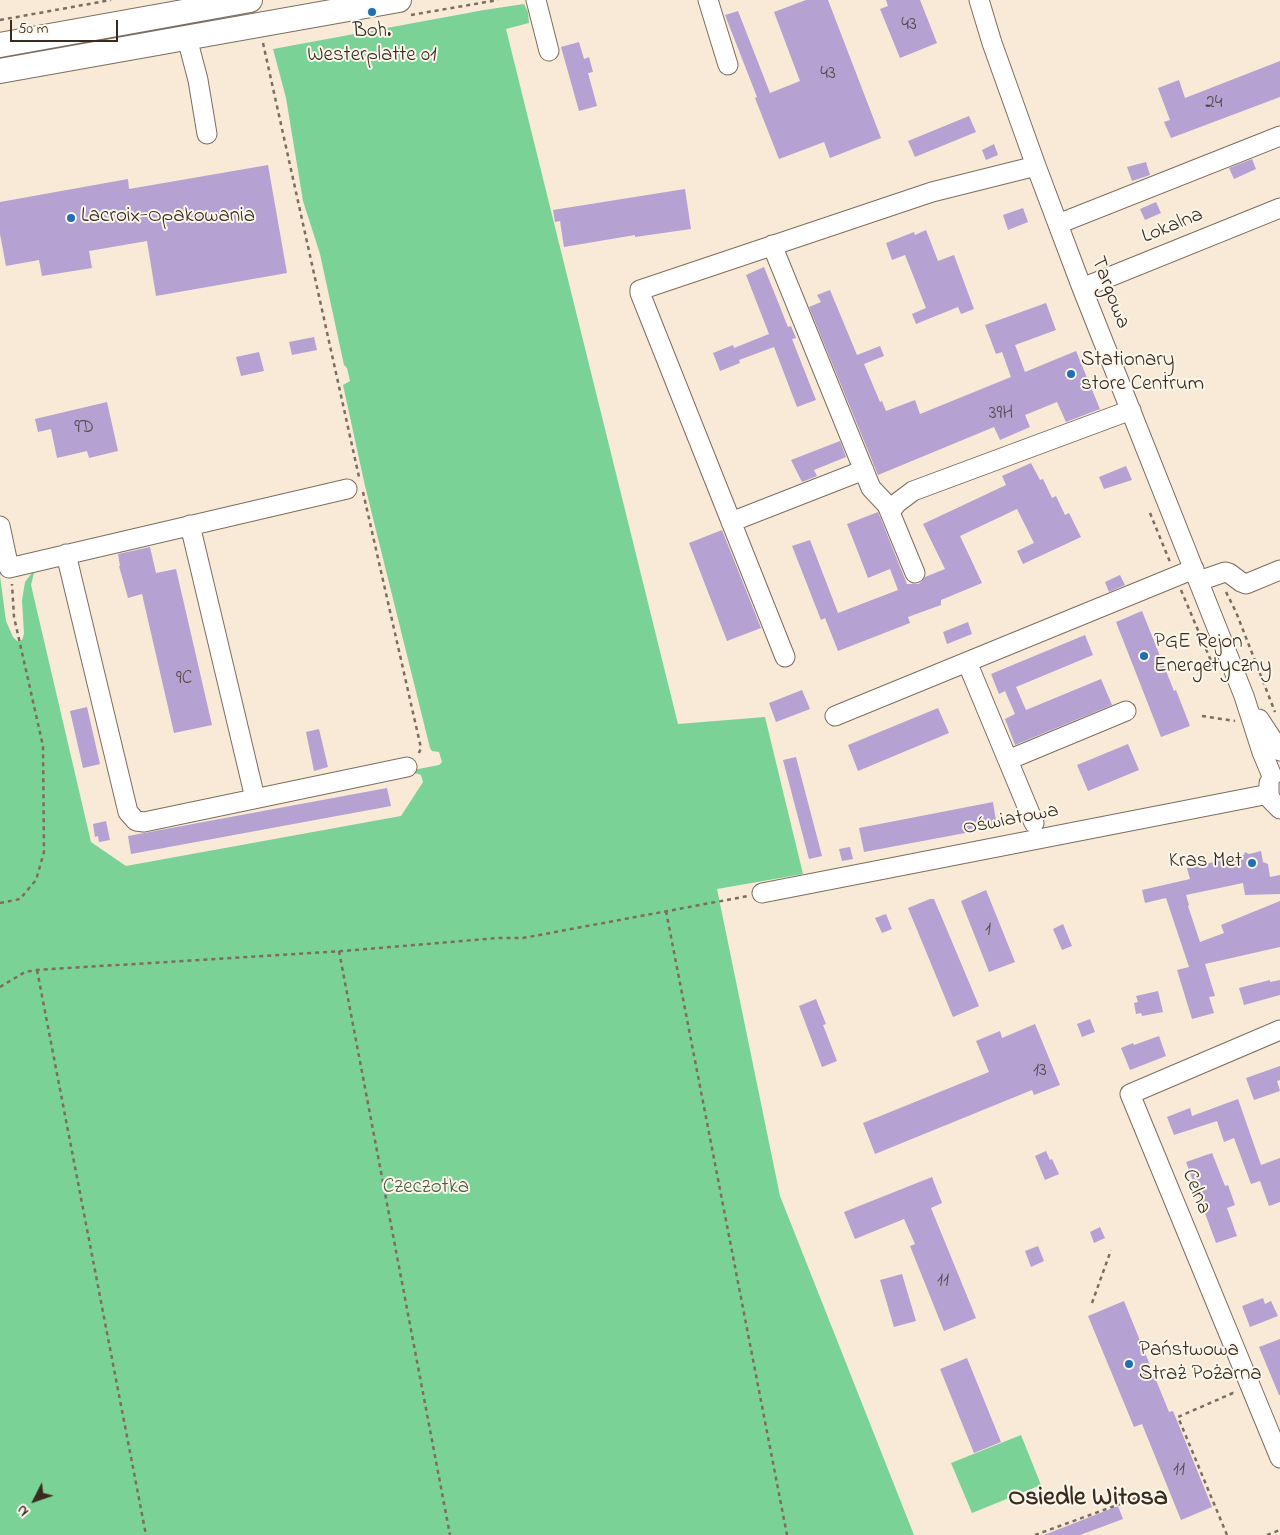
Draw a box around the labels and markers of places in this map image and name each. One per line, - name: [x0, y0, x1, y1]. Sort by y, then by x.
- marker: Boh. Westerplatte 01: [366, 6, 378, 18]
- place label: Boh. Westerplatte 01: [307, 20, 437, 70]
- place label: Lacroix-Opakowania: [81, 205, 255, 231]
- marker: Lacroix-Opakowania: [65, 212, 77, 224]
- place label: Stationary store Centrum: [1081, 349, 1204, 399]
- marker: Stationary store Centrum: [1065, 368, 1077, 380]
- place label: PGE Rejon Energetyczny: [1154, 631, 1271, 681]
- marker: PGE Rejon Energetyczny: [1138, 650, 1150, 662]
- place label: Kras Met: [1169, 850, 1242, 876]
- marker: Kras Met: [1246, 857, 1258, 869]
- place label: Państwowa Straż Pożarna: [1139, 1339, 1262, 1389]
- marker: Państwowa Straż Pożarna: [1123, 1358, 1135, 1370]

